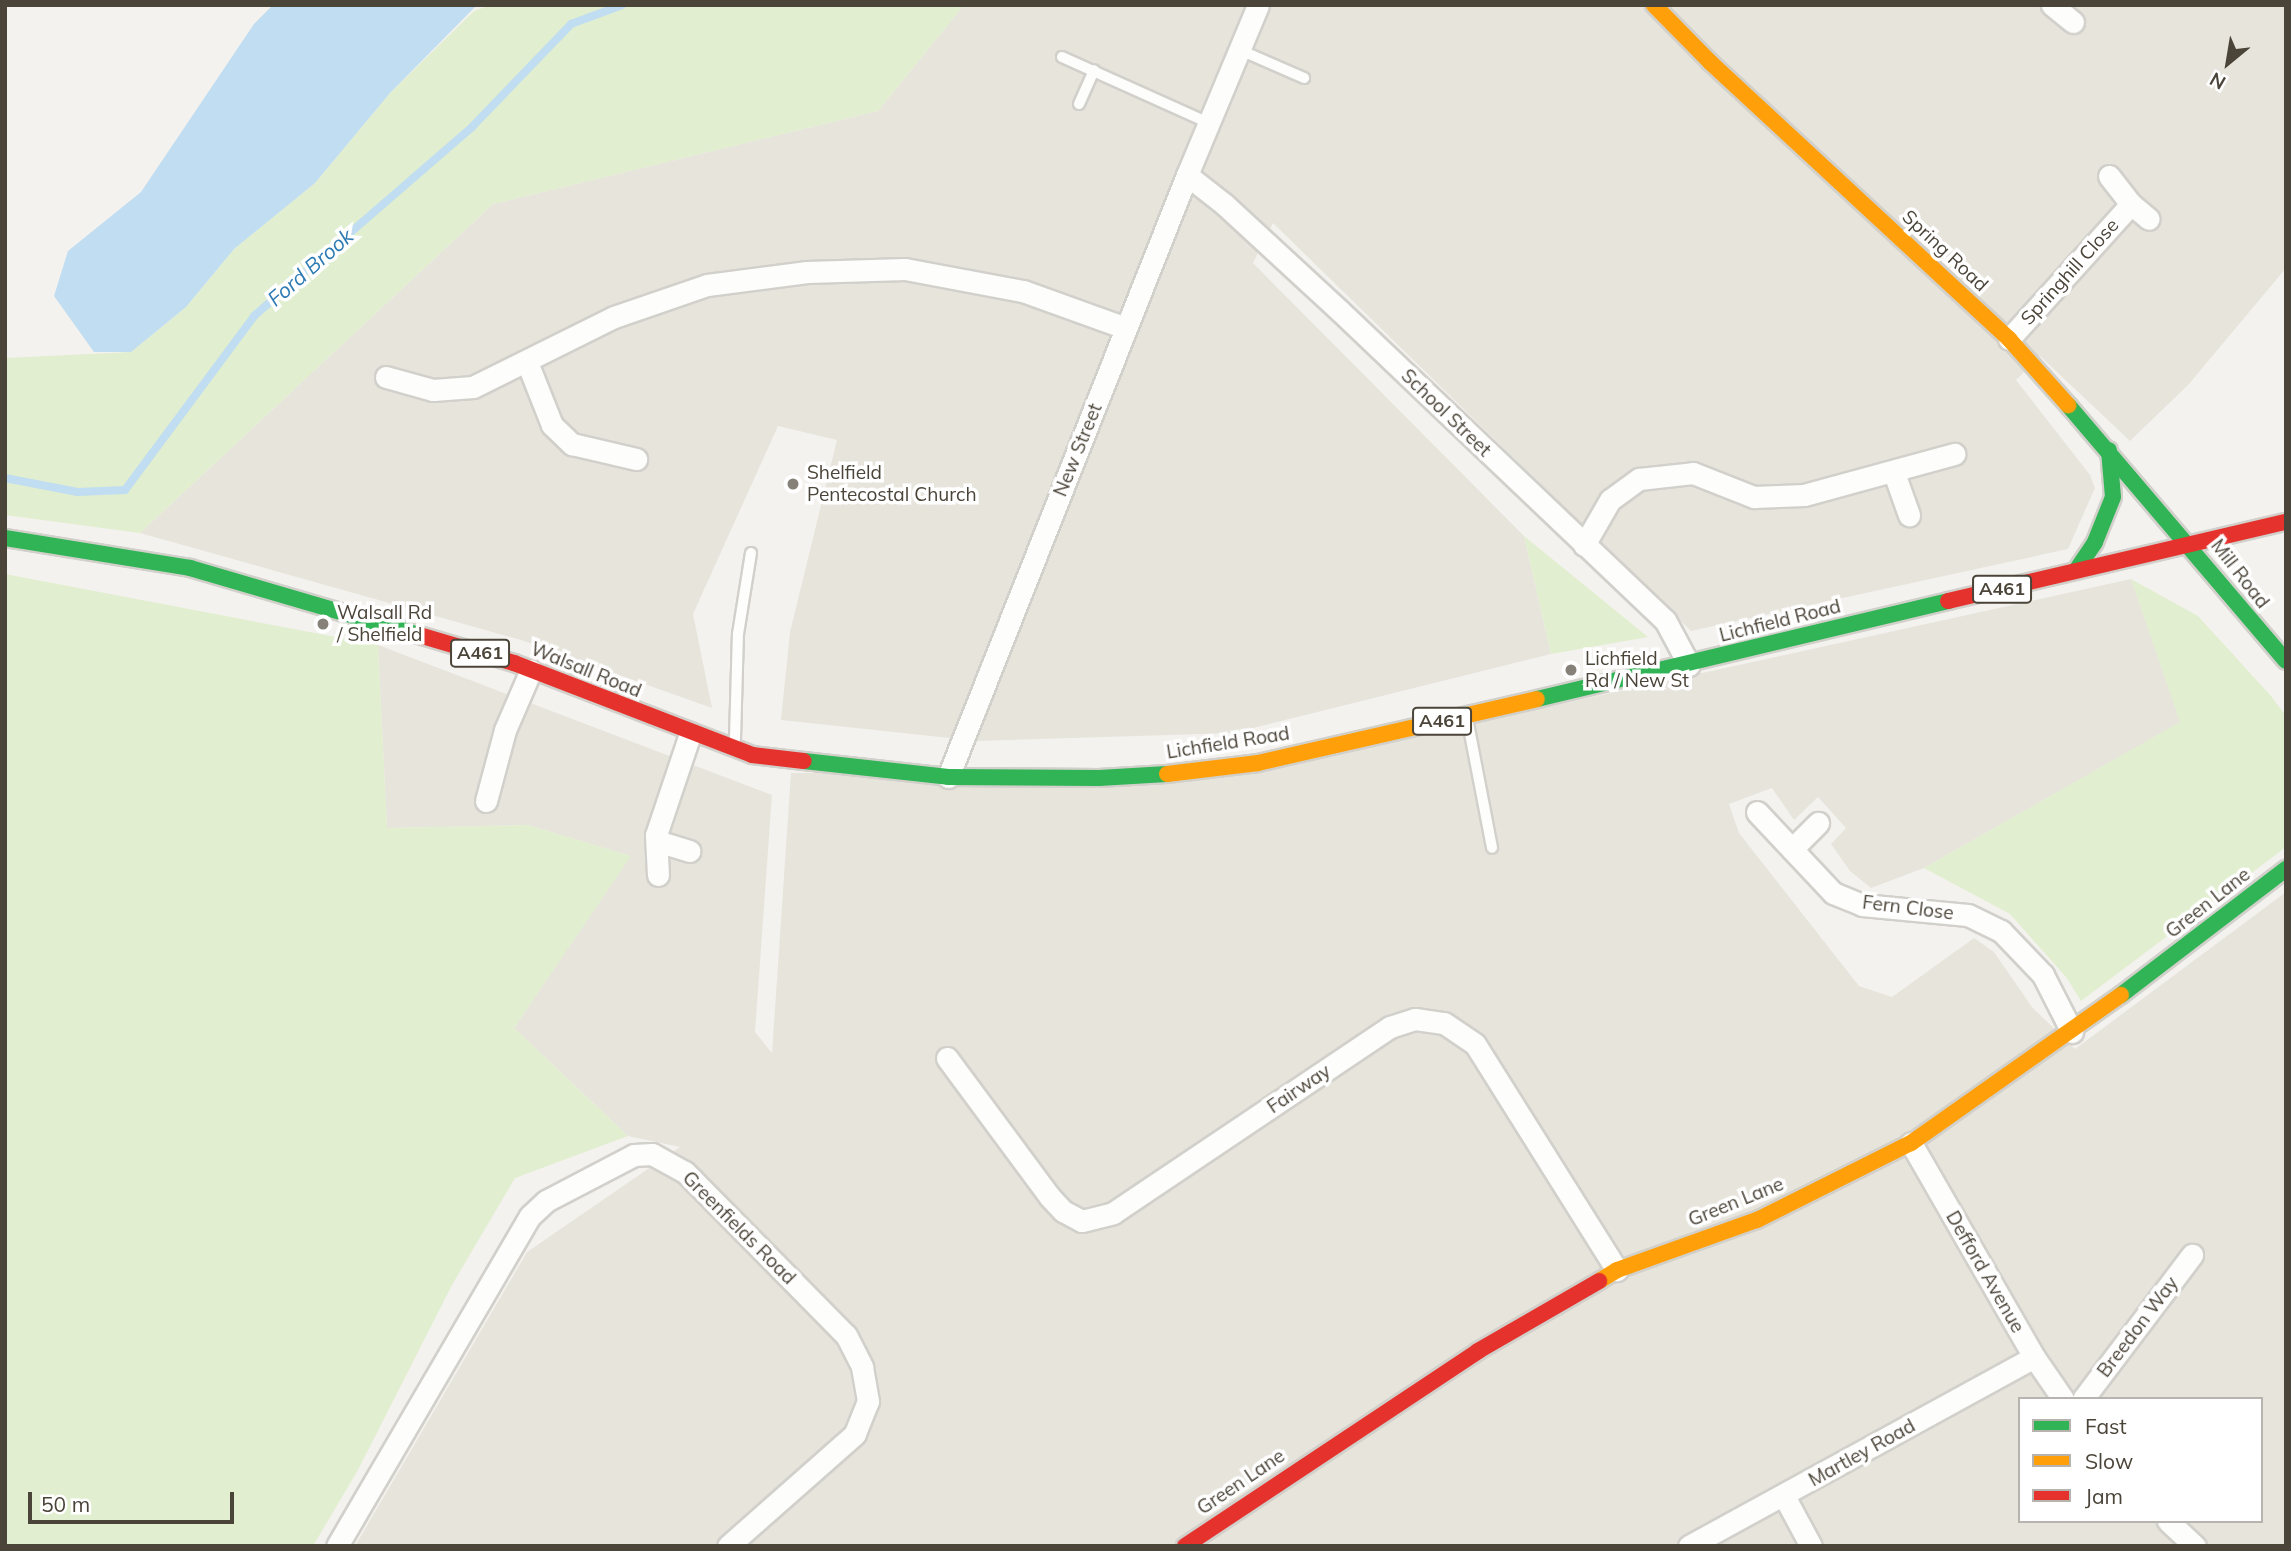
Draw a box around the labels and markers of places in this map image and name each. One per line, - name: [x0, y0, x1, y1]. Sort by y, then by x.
- place label: Shelfield Pentecostal Church: [807, 462, 977, 506]
- marker: Shelfield Pentecostal Church: [785, 476, 801, 492]
- place label: Walsall Rd / Shelfield: [337, 602, 432, 646]
- marker: Walsall Rd / Shelfield: [315, 616, 331, 632]
- place label: Lichfield Rd / New St: [1585, 648, 1689, 692]
- marker: Lichfield Rd / New St: [1563, 662, 1579, 678]

